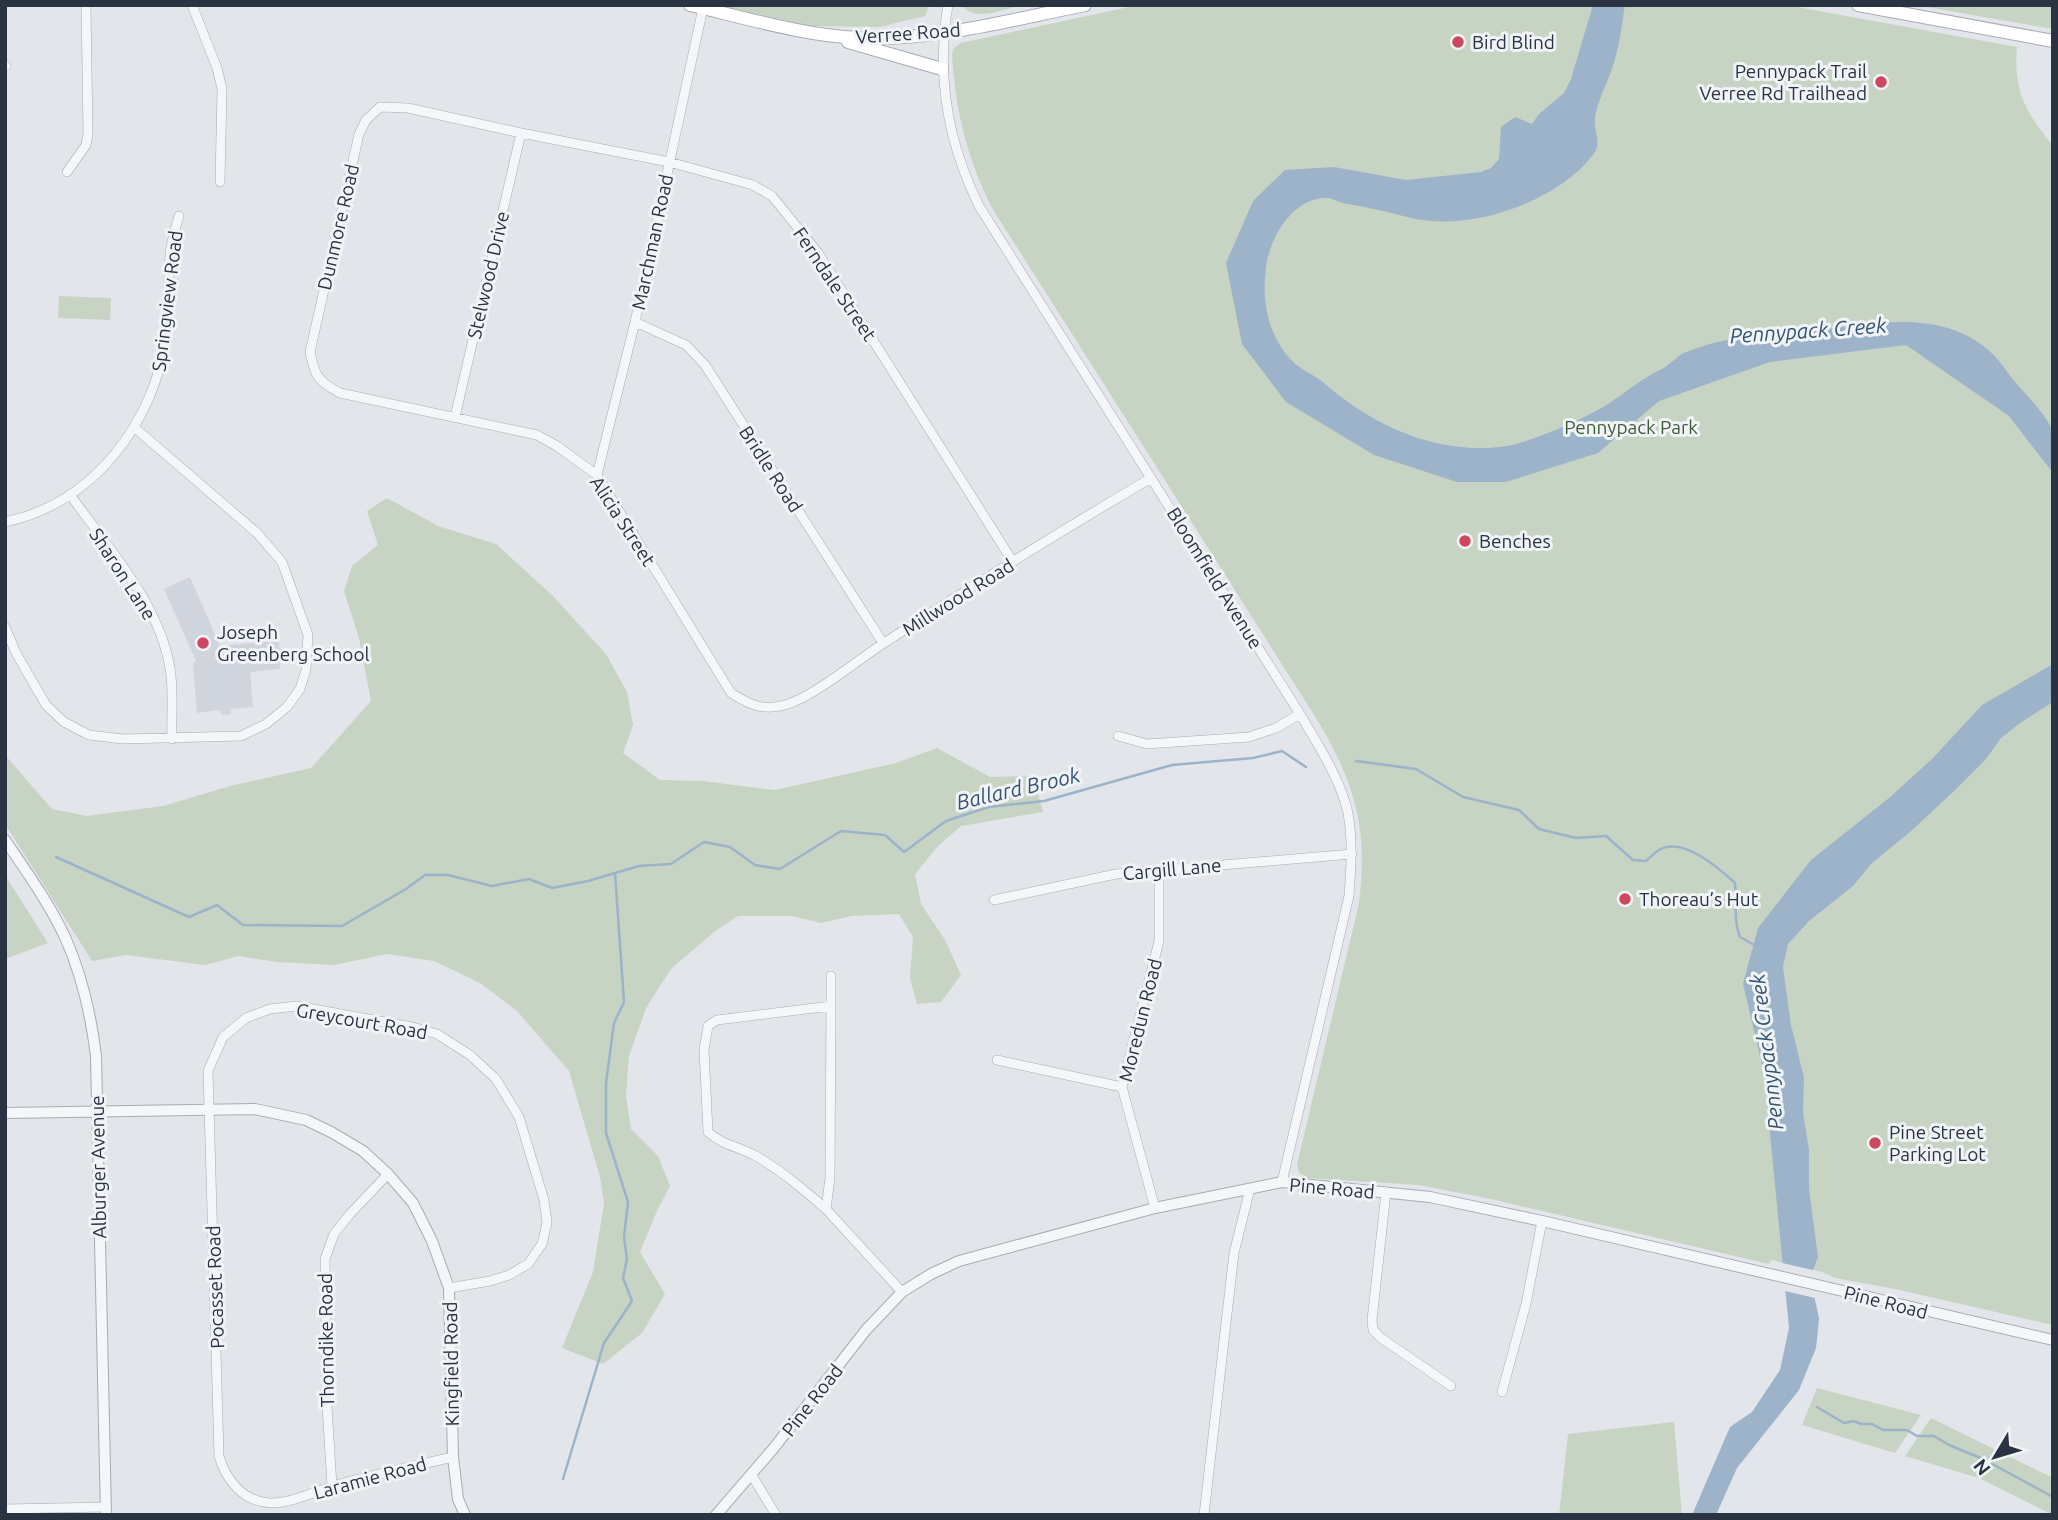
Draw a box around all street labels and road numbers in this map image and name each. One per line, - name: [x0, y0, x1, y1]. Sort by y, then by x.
- street label: Verree Road: [855, 18, 961, 48]
- street label: Dunmore Road: [313, 162, 363, 292]
- street label: Marchman Road: [627, 172, 677, 312]
- street label: Stelwood Drive: [463, 209, 513, 341]
- street label: Ferndale Street: [789, 223, 881, 345]
- street label: Springview Road: [147, 229, 187, 373]
- street label: Bridle Road: [735, 422, 807, 516]
- street label: Alicia Street: [586, 472, 660, 570]
- street label: Bloomfield Avenue: [1163, 503, 1267, 653]
- street label: Sharon Lane: [85, 524, 161, 624]
- street label: Millwood Road: [898, 554, 1018, 640]
- street label: Cargill Lane: [1122, 854, 1222, 884]
- street label: Moredun Road: [1114, 956, 1166, 1084]
- street label: Greycourt Road: [295, 999, 429, 1043]
- street label: Alburger Avenue: [86, 1095, 110, 1239]
- street label: Pine Road: [1288, 1173, 1376, 1203]
- street label: Pocasset Road: [202, 1225, 228, 1349]
- street label: Thorndike Road: [314, 1273, 338, 1407]
- street label: Pine Road: [1842, 1281, 1930, 1323]
- street label: Kingfield Road: [439, 1301, 463, 1427]
- street label: Pine Road: [777, 1360, 847, 1440]
- street label: Laramie Road: [311, 1452, 429, 1504]

